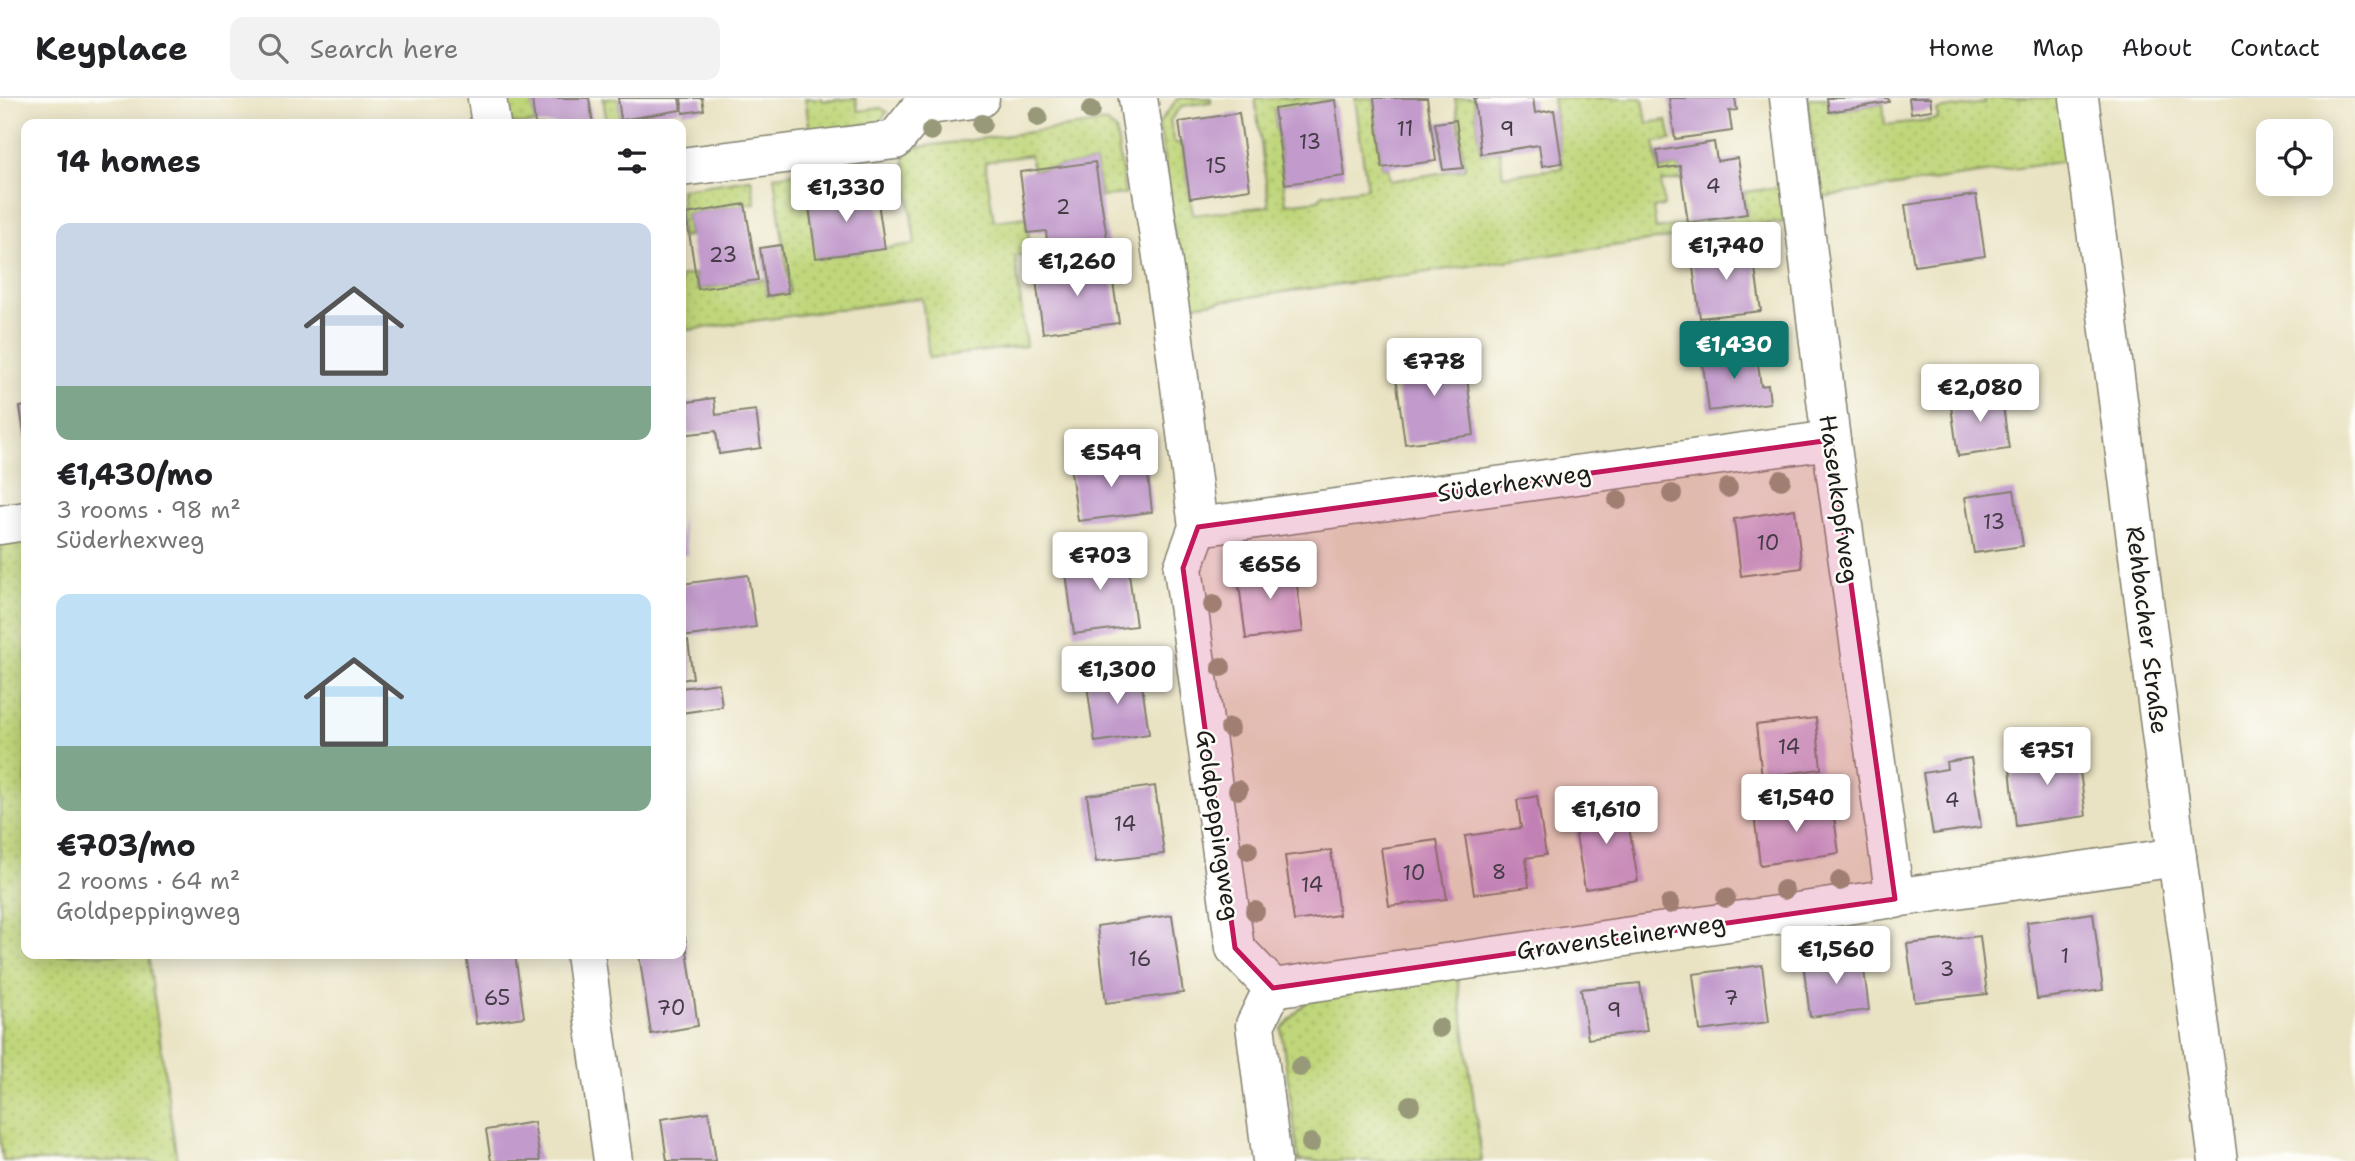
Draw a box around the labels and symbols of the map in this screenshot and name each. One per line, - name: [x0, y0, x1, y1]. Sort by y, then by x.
- house number: 11: [1397, 115, 1413, 143]
- house number: 9: [1500, 115, 1514, 143]
- house number: 13: [1299, 128, 1321, 156]
- house number: 15: [1205, 152, 1227, 180]
- pin: €1,330: [789, 164, 903, 224]
- house number: 4: [1706, 172, 1720, 200]
- house number: 2: [1056, 193, 1070, 221]
- pin: €1,740: [1669, 222, 1783, 282]
- pin: €1,260: [1020, 238, 1134, 298]
- house number: 23: [709, 241, 737, 269]
- pin: €1,430: [1677, 322, 1791, 381]
- pin: €778: [1393, 338, 1475, 398]
- pin: €2,080: [1923, 364, 2037, 424]
- street label: Hasenkopfweg: [1811, 413, 1867, 585]
- pin: €549: [1070, 430, 1152, 489]
- street label: Süderhexweg: [1435, 456, 1593, 510]
- house number: 13: [1983, 508, 2005, 536]
- street label: Rehbacher Straße: [2118, 524, 2176, 736]
- house number: 10: [1757, 529, 1779, 557]
- pin: €703: [1059, 532, 1141, 592]
- pin: €656: [1229, 542, 1311, 601]
- pin: €1,300: [1060, 646, 1174, 706]
- street label: Goldpeppingweg: [1189, 728, 1247, 922]
- pin: €751: [2006, 728, 2088, 787]
- house number: 14: [1778, 733, 1800, 761]
- pin: €1,540: [1739, 774, 1853, 834]
- pin: €1,610: [1549, 786, 1663, 846]
- house number: 4: [1945, 786, 1959, 814]
- house number: 14: [1114, 810, 1136, 838]
- house number: 8: [1492, 858, 1506, 886]
- house number: 10: [1403, 859, 1425, 887]
- house number: 14: [1301, 871, 1323, 899]
- street label: Gravensteinerweg: [1514, 906, 1728, 968]
- pin: €1,560: [1779, 926, 1893, 986]
- house number: 1: [2061, 942, 2069, 970]
- house number: 16: [1129, 945, 1151, 973]
- house number: 3: [1940, 955, 1954, 983]
- house number: 65: [484, 984, 510, 1012]
- house number: 7: [1724, 984, 1738, 1012]
- house number: 70: [657, 994, 685, 1022]
- house number: 9: [1607, 996, 1621, 1024]

